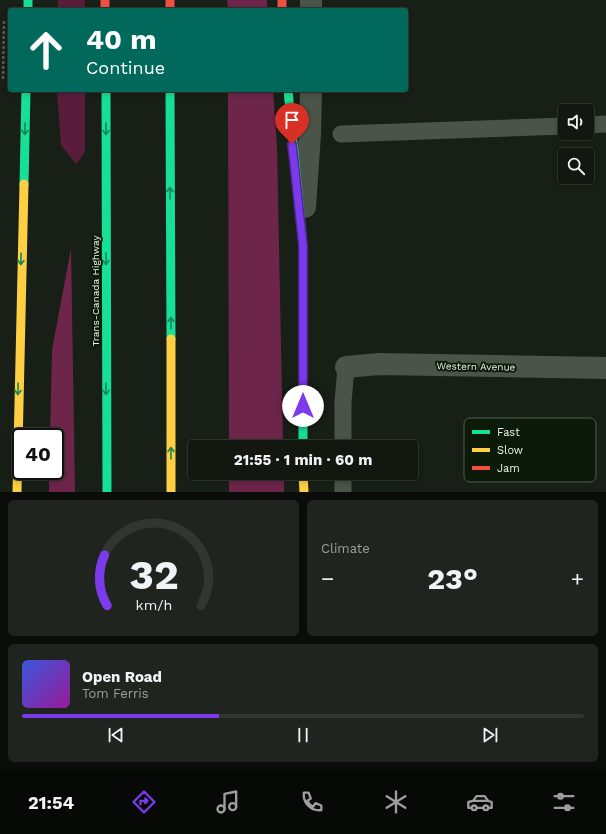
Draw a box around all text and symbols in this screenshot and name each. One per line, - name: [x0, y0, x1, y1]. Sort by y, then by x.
- text: 40 m: [86, 23, 156, 56]
- icon: ahead: [20, 24, 72, 76]
- text: Continue: [86, 57, 165, 78]
- pin: [275, 103, 309, 144]
- map controls: [558, 104, 594, 184]
- button: sound: [558, 104, 594, 140]
- icon: arrive: [281, 109, 303, 131]
- one-way arrow: [21, 122, 29, 135]
- one-way arrow: [102, 122, 110, 135]
- button: search: [558, 148, 594, 184]
- one-way arrow: [166, 187, 174, 200]
- street label: Trans-Canada Highway: [90, 235, 101, 347]
- one-way arrow: [18, 252, 25, 265]
- one-way arrow: [102, 252, 110, 265]
- one-way arrow: [167, 317, 175, 330]
- street label: Western Avenue: [436, 360, 516, 373]
- one-way arrow: [14, 382, 22, 395]
- one-way arrow: [102, 382, 110, 395]
- position arrow: [282, 385, 324, 427]
- legend: [464, 418, 596, 482]
- text: Fast: [497, 426, 520, 439]
- speed limit sign: 40: [12, 428, 64, 480]
- text: Slow: [497, 444, 523, 457]
- one-way arrow: [167, 447, 175, 460]
- text: 21:55 · 1 min · 60 m: [234, 451, 372, 469]
- text: Jam: [497, 462, 520, 475]
- text: Climate: [321, 541, 370, 556]
- text: 32: [129, 550, 178, 599]
- text: 23°: [427, 561, 478, 596]
- text: −: [321, 566, 334, 591]
- text: +: [571, 566, 584, 591]
- text: km/h: [135, 597, 172, 613]
- text: Open Road: [82, 668, 162, 686]
- text: Tom Ferris: [82, 686, 149, 701]
- icon: previous: [105, 724, 127, 746]
- icon: pause: [292, 724, 314, 746]
- icon: next: [479, 724, 501, 746]
- icon: directions: [130, 788, 158, 816]
- icon: music: [214, 788, 242, 816]
- icon: phone: [298, 788, 326, 816]
- icon: climate: [382, 788, 410, 816]
- icon: car: [466, 788, 494, 816]
- icon: filters: [550, 788, 578, 816]
- text: 21:54: [28, 792, 74, 813]

